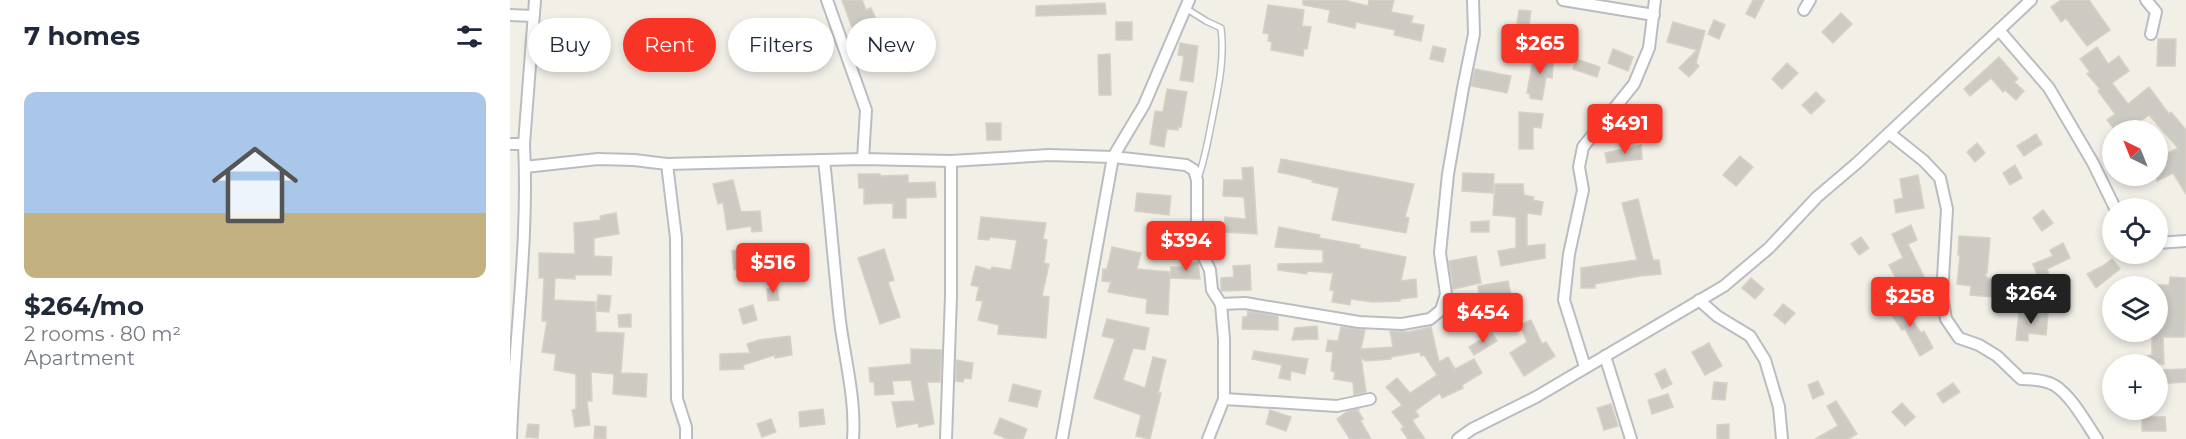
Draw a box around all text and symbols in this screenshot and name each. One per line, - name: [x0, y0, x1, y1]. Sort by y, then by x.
- chip: Buy: [528, 18, 611, 72]
- chip: Rent: [623, 18, 716, 72]
- chip: Filters: [728, 18, 834, 72]
- chip: New: [846, 18, 936, 72]
- text: 7 homes: [24, 20, 140, 52]
- icon: filters: [453, 20, 486, 53]
- pin: $265: [1504, 24, 1576, 75]
- text: $265: [1515, 31, 1565, 55]
- pin: $491: [1589, 104, 1661, 155]
- text: $491: [1601, 111, 1649, 135]
- north arrow: [2102, 120, 2168, 186]
- map controls: [2102, 120, 2168, 420]
- icon: home: [201, 131, 309, 239]
- button: locate: [2102, 198, 2168, 264]
- pin: $394: [1150, 221, 1222, 272]
- text: $394: [1160, 228, 1212, 252]
- pin: $516: [737, 243, 809, 294]
- text: $516: [750, 250, 796, 274]
- pin: $264: [1995, 274, 2067, 325]
- button: layers: [2102, 276, 2168, 342]
- pin: $258: [1874, 277, 1946, 328]
- text: $264: [2005, 281, 2057, 305]
- text: $258: [1885, 284, 1935, 308]
- text: $264/mo: [24, 290, 144, 322]
- pin: $454: [1447, 293, 1519, 344]
- text: $454: [1457, 300, 1509, 324]
- text: 2 rooms · 80 m²: [24, 322, 181, 346]
- text: Apartment: [24, 346, 135, 370]
- button: +: [2102, 354, 2168, 420]

